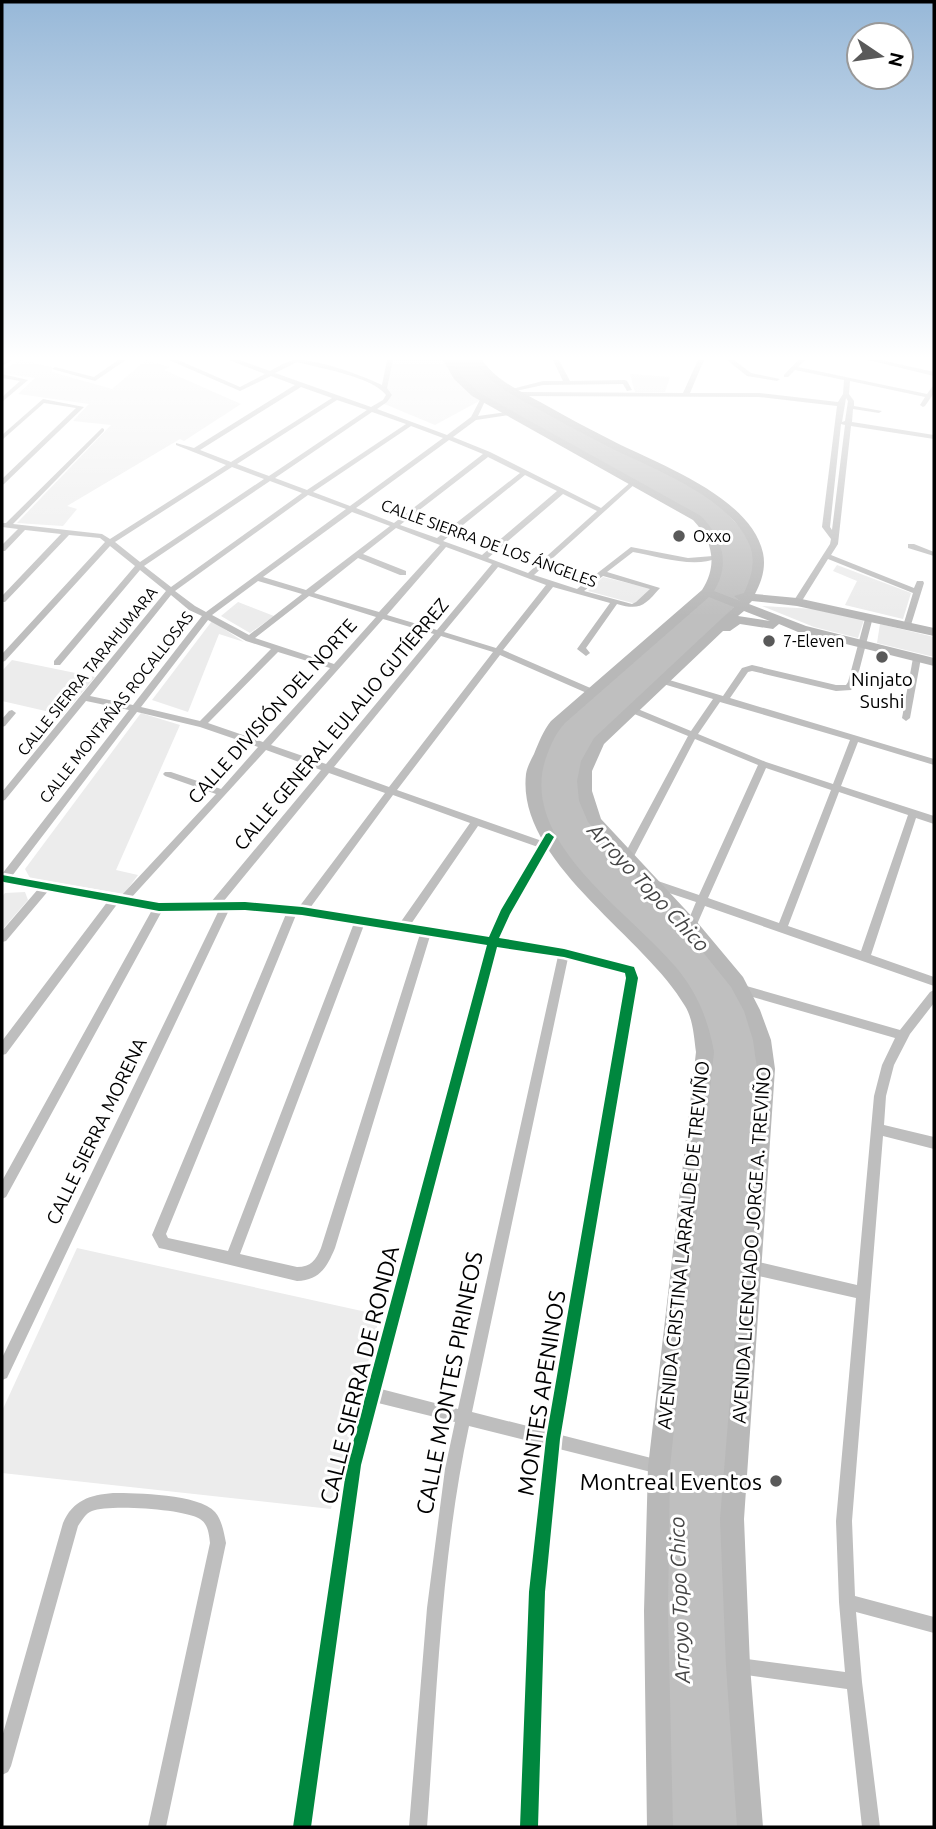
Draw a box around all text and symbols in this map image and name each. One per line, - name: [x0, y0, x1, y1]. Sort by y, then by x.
- north arrow: [845, 21, 915, 91]
- text: N: [884, 50, 909, 69]
- street label: CALLE SIERRA DE LOS ÁNGELES: [379, 494, 600, 591]
- place label: Oxxo: [693, 527, 731, 545]
- marker: Oxxo: [671, 528, 687, 544]
- street label: CALLE SIERRA TARAHUMARA: [13, 583, 161, 759]
- street label: CALLE GENERAL EULALIO GUTÍERREZ: [229, 594, 453, 854]
- street label: CALLE MONTAÑAS ROCALLOSAS: [35, 607, 196, 806]
- street label: CALLE DIVISIÓN DEL NORTE: [183, 614, 361, 808]
- place label: 7-Eleven: [783, 632, 844, 650]
- marker: 7-Eleven: [761, 633, 777, 649]
- marker: Ninjato Sushi: [874, 649, 890, 665]
- place label: Ninjato Sushi: [851, 668, 913, 712]
- water label: Arroyo Topo Chico: [583, 817, 715, 956]
- street label: CALLE SIERRA MORENA: [41, 1034, 151, 1228]
- street label: AVENIDA CRISTINA LARRALDE DE TREVIÑO: [653, 1060, 713, 1430]
- street label: AVENIDA LICENCIADO JORGE A. TREVIÑO: [728, 1066, 774, 1424]
- street label: CALLE SIERRA DE RONDA: [315, 1243, 403, 1507]
- street label: CALLE MONTES PIRINEOS: [411, 1249, 487, 1517]
- street label: MONTES APENINOS: [512, 1289, 570, 1497]
- place label: Montreal Eventos: [580, 1469, 762, 1494]
- marker: Montreal Eventos: [768, 1473, 784, 1489]
- water label: Arroyo Topo Chico: [664, 1516, 694, 1685]

